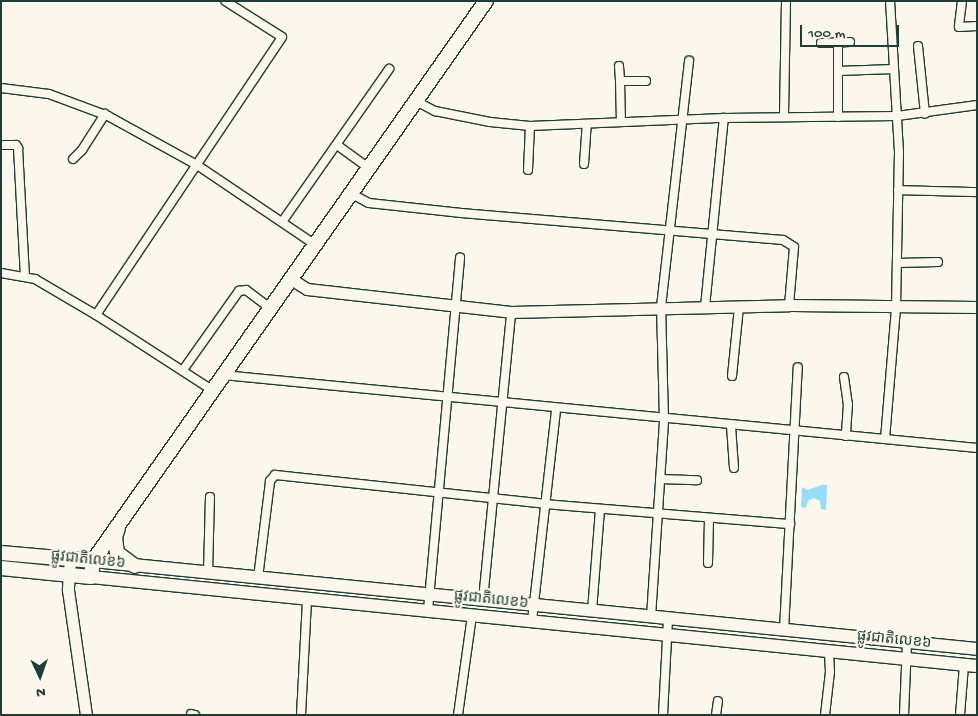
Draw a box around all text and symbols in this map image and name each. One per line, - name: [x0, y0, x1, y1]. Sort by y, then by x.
- scale bar: [803, 15, 902, 47]
- text: 100 m: [808, 25, 845, 43]
- street label: ផ្លូវជាតិលេខ៦: [50, 548, 126, 574]
- street label: ផ្លូវជាតិលេខ៦: [453, 588, 529, 614]
- street label: ផ្លូវជាតិលេខ៦: [856, 628, 932, 654]
- north arrow: [15, 651, 65, 701]
- text: N: [36, 683, 46, 700]

